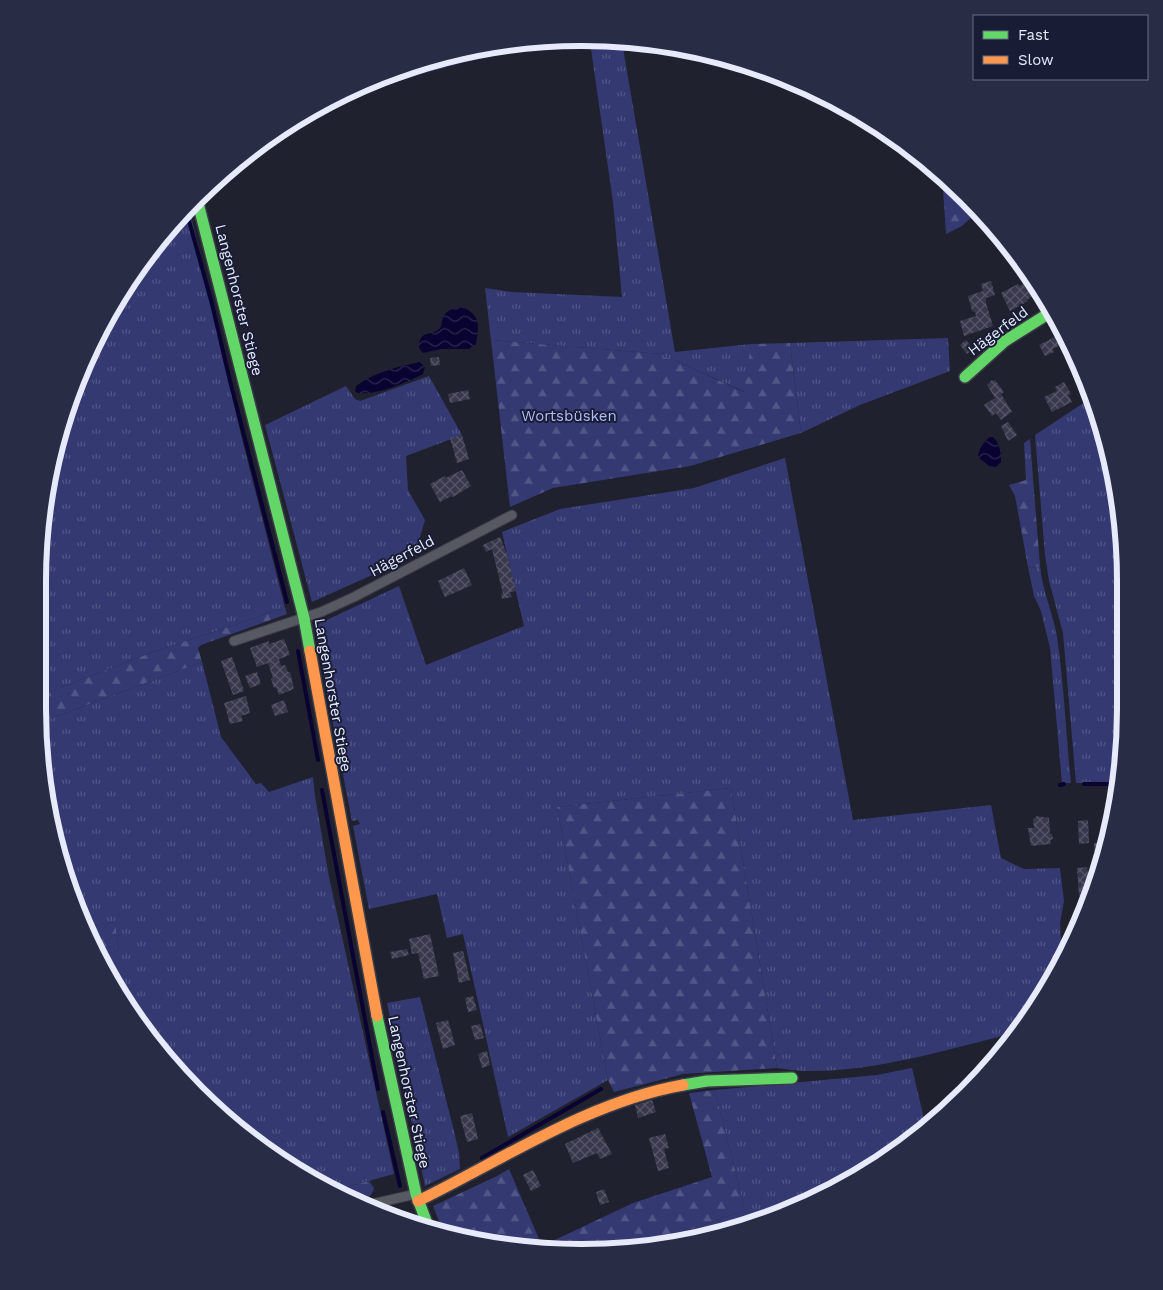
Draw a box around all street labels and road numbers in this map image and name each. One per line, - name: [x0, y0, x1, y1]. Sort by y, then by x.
- street label: Langenhorster Stiege: [211, 222, 267, 378]
- street label: Hägerfeld: [964, 303, 1032, 359]
- street label: Hägerfeld: [367, 532, 437, 580]
- street label: Langenhorster Stiege: [311, 617, 355, 773]
- street label: Langenhorster Stiege: [384, 1014, 434, 1170]

